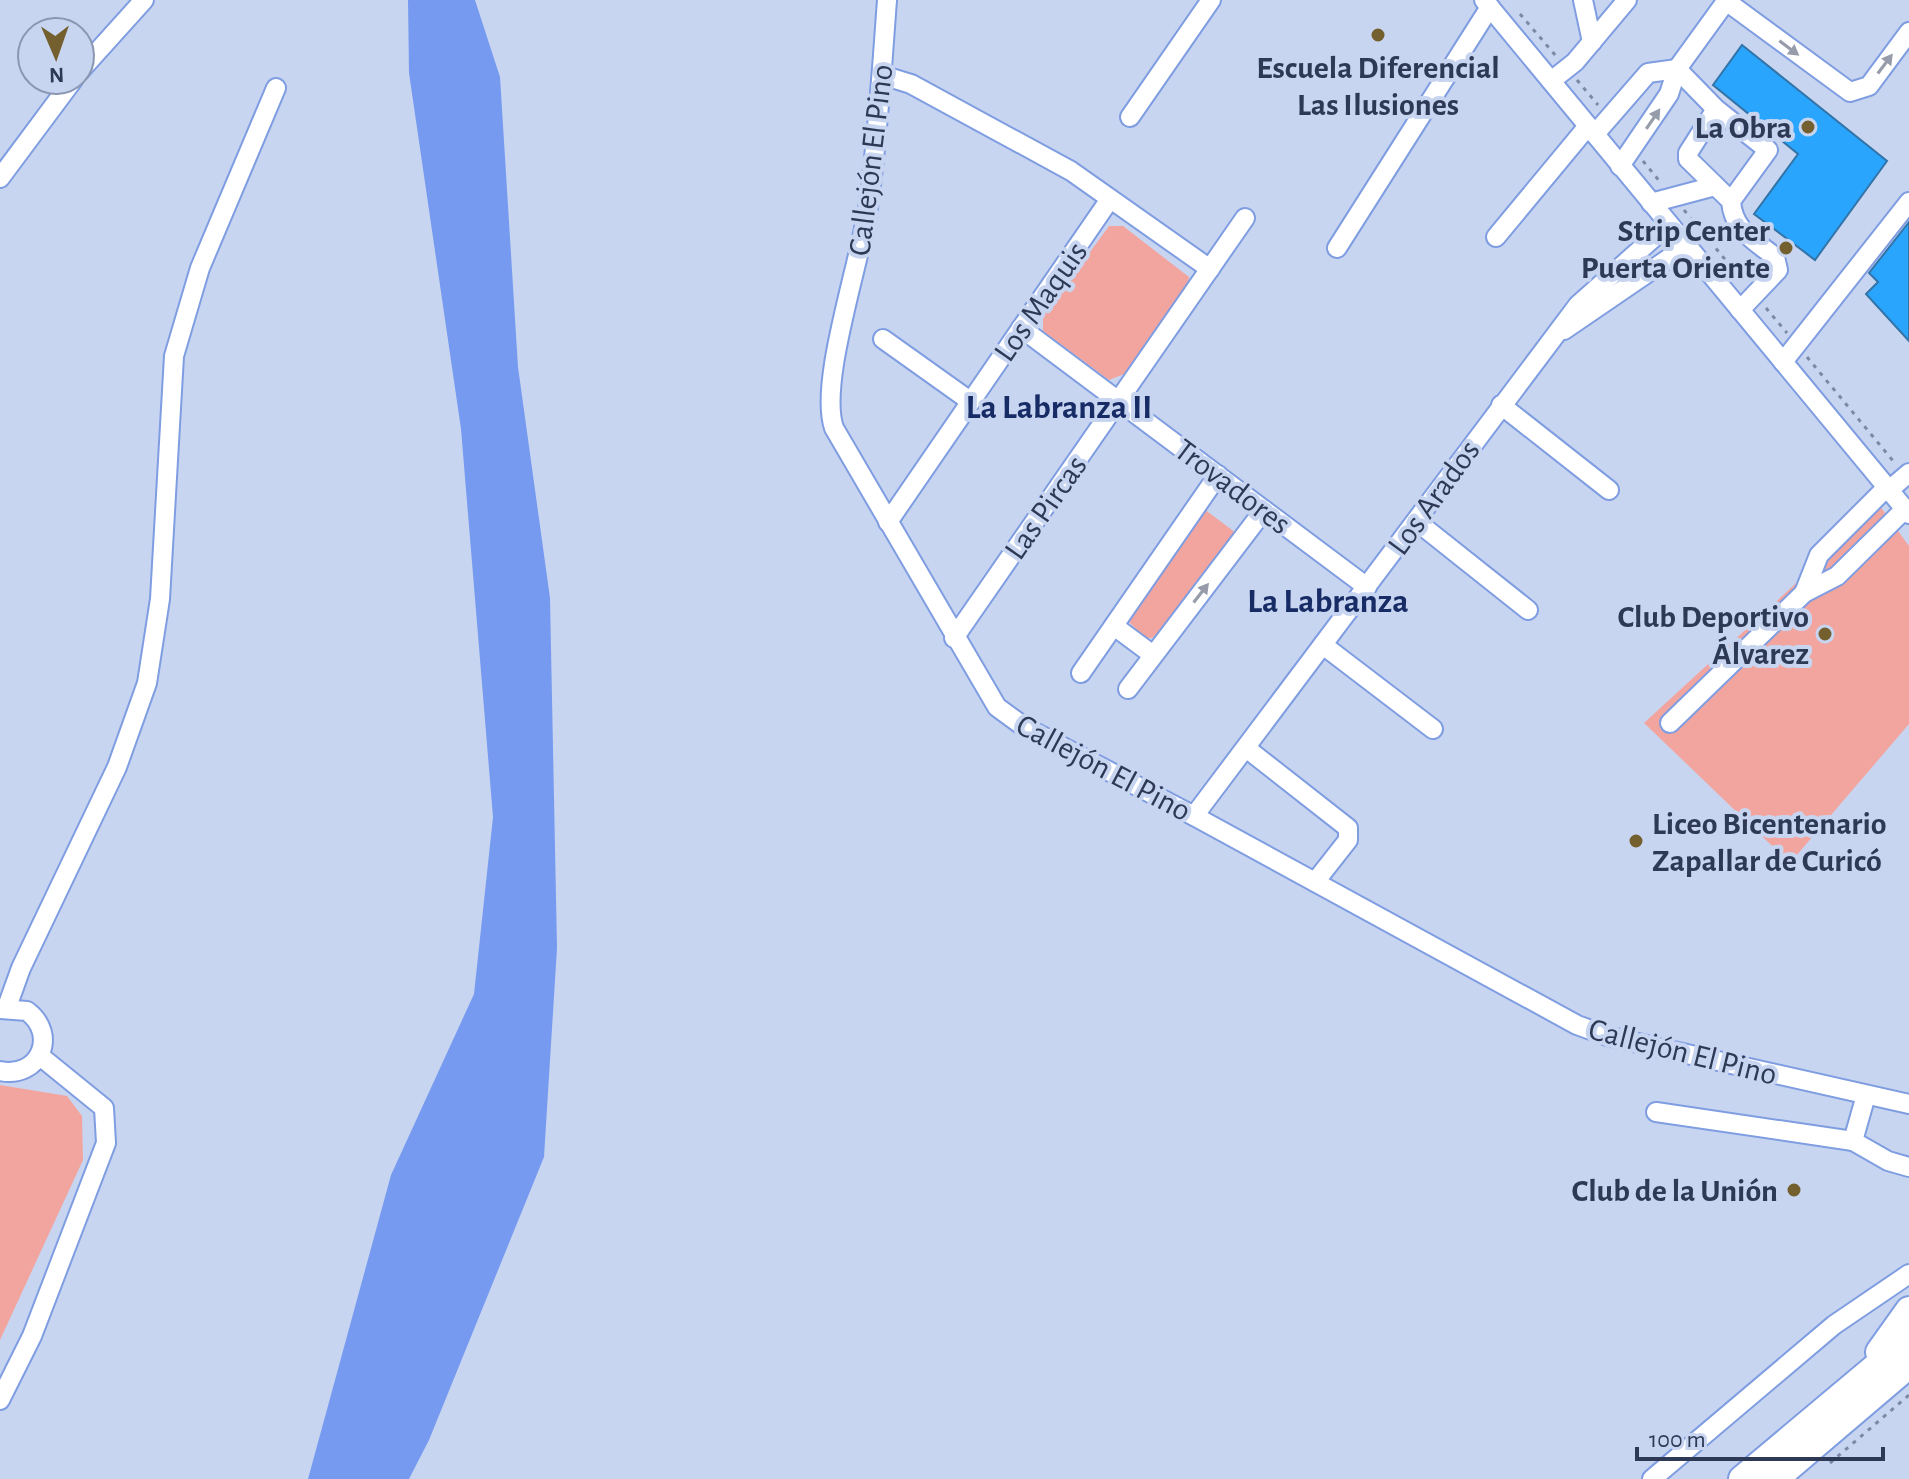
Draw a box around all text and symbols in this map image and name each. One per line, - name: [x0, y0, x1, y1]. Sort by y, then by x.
- north arrow: [16, 16, 96, 96]
- marker: Escuela Diferencial Las Ilusiones: [1369, 26, 1387, 44]
- one-way arrow: [1779, 39, 1799, 55]
- place label: Escuela Diferencial Las Ilusiones: [1256, 52, 1500, 121]
- one-way arrow: [1877, 54, 1893, 74]
- street label: Callejón El Pino: [843, 62, 899, 258]
- text: N: [49, 64, 65, 86]
- one-way arrow: [1645, 108, 1660, 129]
- place label: La Obra: [1695, 112, 1792, 144]
- marker: La Obra: [1799, 118, 1817, 136]
- place label: Strip Center Puerta Oriente: [1581, 215, 1770, 284]
- street label: Los Maquis: [988, 236, 1093, 367]
- marker: Strip Center Puerta Oriente: [1777, 239, 1795, 257]
- district label: La Labranza II: [966, 391, 1152, 425]
- street label: Trovadores: [1169, 433, 1296, 540]
- street label: Los Arados: [1382, 434, 1486, 561]
- street label: Las Pircas: [999, 450, 1093, 565]
- one-way arrow: [1192, 583, 1208, 603]
- district label: La Labranza: [1247, 585, 1409, 619]
- place label: Club Deportivo Álvarez: [1617, 601, 1809, 670]
- marker: Club Deportivo Álvarez: [1816, 625, 1834, 643]
- street label: Callejón El Pino: [1011, 708, 1196, 827]
- place label: Liceo Bicentenario Zapallar de Curicó: [1652, 808, 1887, 877]
- marker: Liceo Bicentenario Zapallar de Curicó: [1627, 832, 1645, 850]
- street label: Callejón El Pino: [1585, 1013, 1780, 1091]
- place label: Club de la Unión: [1572, 1175, 1778, 1207]
- marker: Club de la Unión: [1785, 1181, 1803, 1199]
- scale bar: [1637, 1411, 1883, 1461]
- text: 100 m: [1649, 1428, 1706, 1452]

